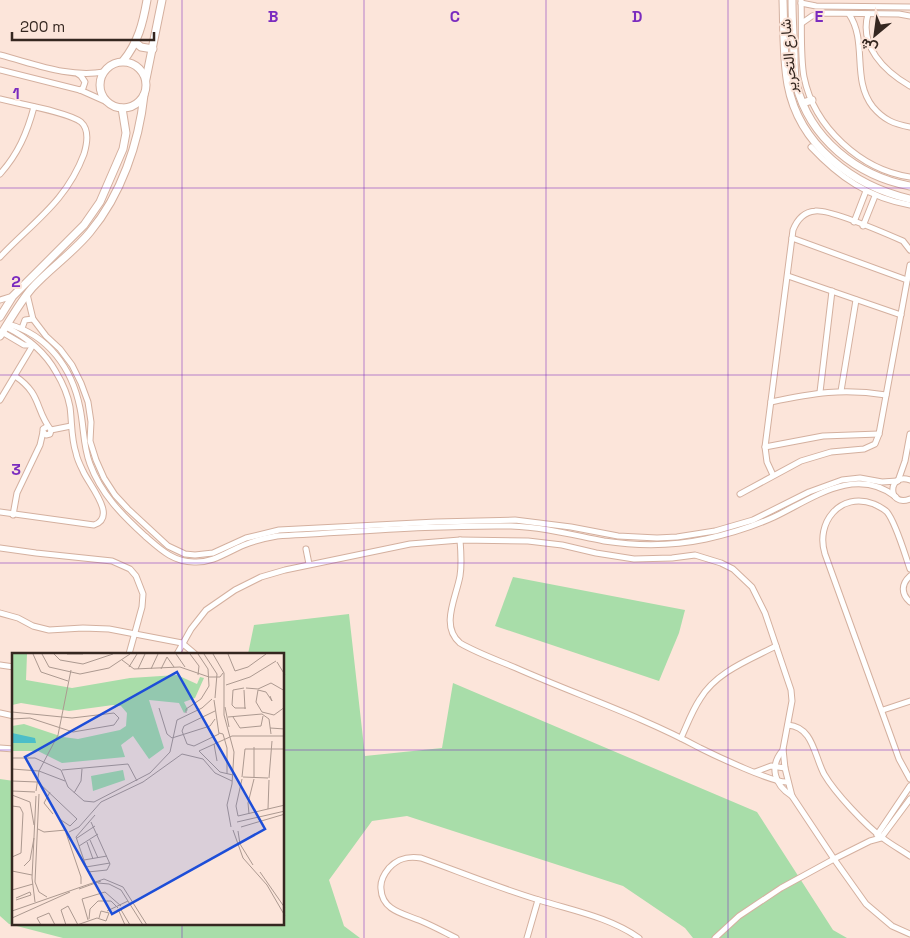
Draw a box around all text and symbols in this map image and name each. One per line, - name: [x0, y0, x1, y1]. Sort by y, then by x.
- text: B: [268, 6, 278, 27]
- text: C: [450, 6, 460, 27]
- text: D: [632, 6, 642, 27]
- text: E: [815, 6, 824, 27]
- scale bar: [12, 10, 155, 42]
- north arrow: [850, 10, 900, 60]
- text: 200 m: [20, 17, 65, 36]
- street label: شارع التحرير: [775, 18, 803, 95]
- text: ش: [857, 34, 880, 58]
- text: 1: [12, 83, 20, 104]
- text: 2: [11, 271, 21, 292]
- text: 3: [11, 459, 21, 480]
- inset map: [12, 653, 285, 926]

